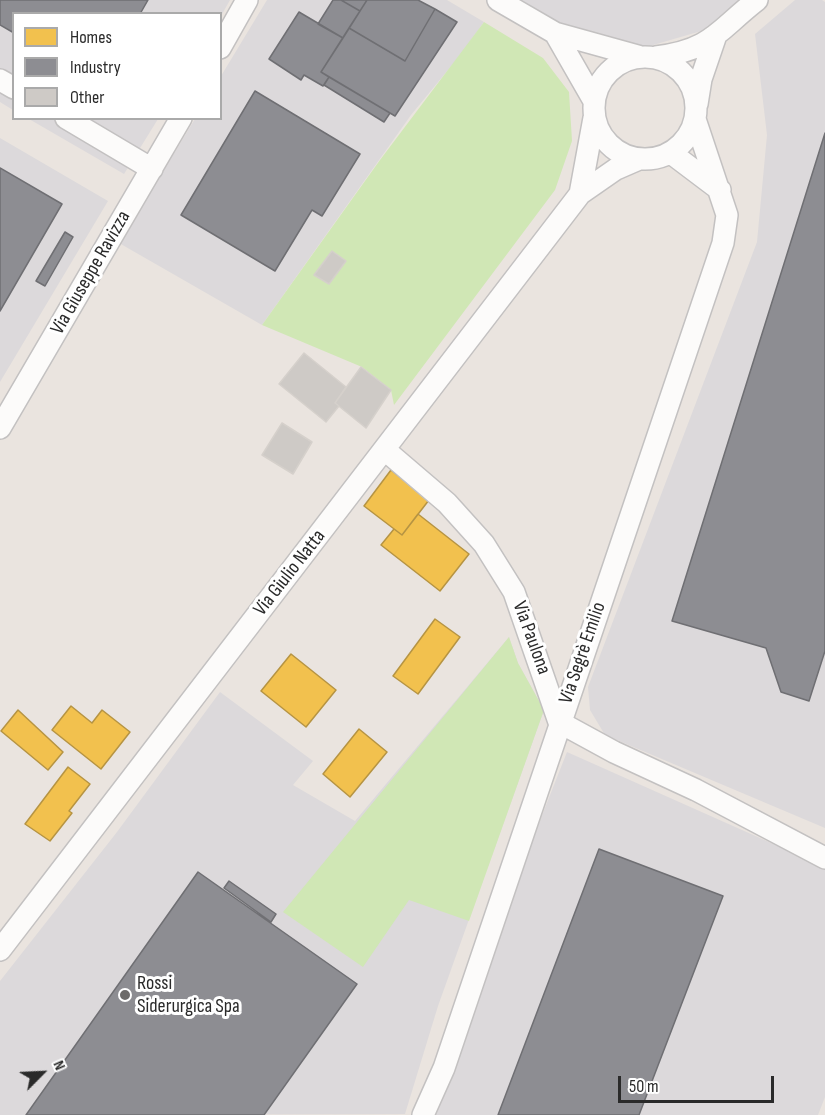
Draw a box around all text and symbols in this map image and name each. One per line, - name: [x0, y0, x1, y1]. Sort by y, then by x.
- legend: [12, 12, 222, 120]
- text: Homes: [70, 27, 112, 48]
- text: Industry: [70, 57, 121, 78]
- text: Other: [70, 87, 104, 108]
- street label: Via Giuseppe Ravizza: [46, 207, 136, 339]
- street label: Via Giulio Natta: [249, 525, 331, 621]
- street label: Via Paulona: [507, 598, 555, 678]
- street label: Via Segrè Emilio: [554, 599, 612, 707]
- place label: Rossi Siderurgica Spa: [137, 972, 240, 1019]
- marker: Rossi Siderurgica Spa: [118, 988, 132, 1002]
- north arrow: [12, 1043, 72, 1103]
- text: N: [48, 1058, 69, 1073]
- scale bar: [621, 1064, 777, 1102]
- text: 50 m: [629, 1076, 659, 1097]

